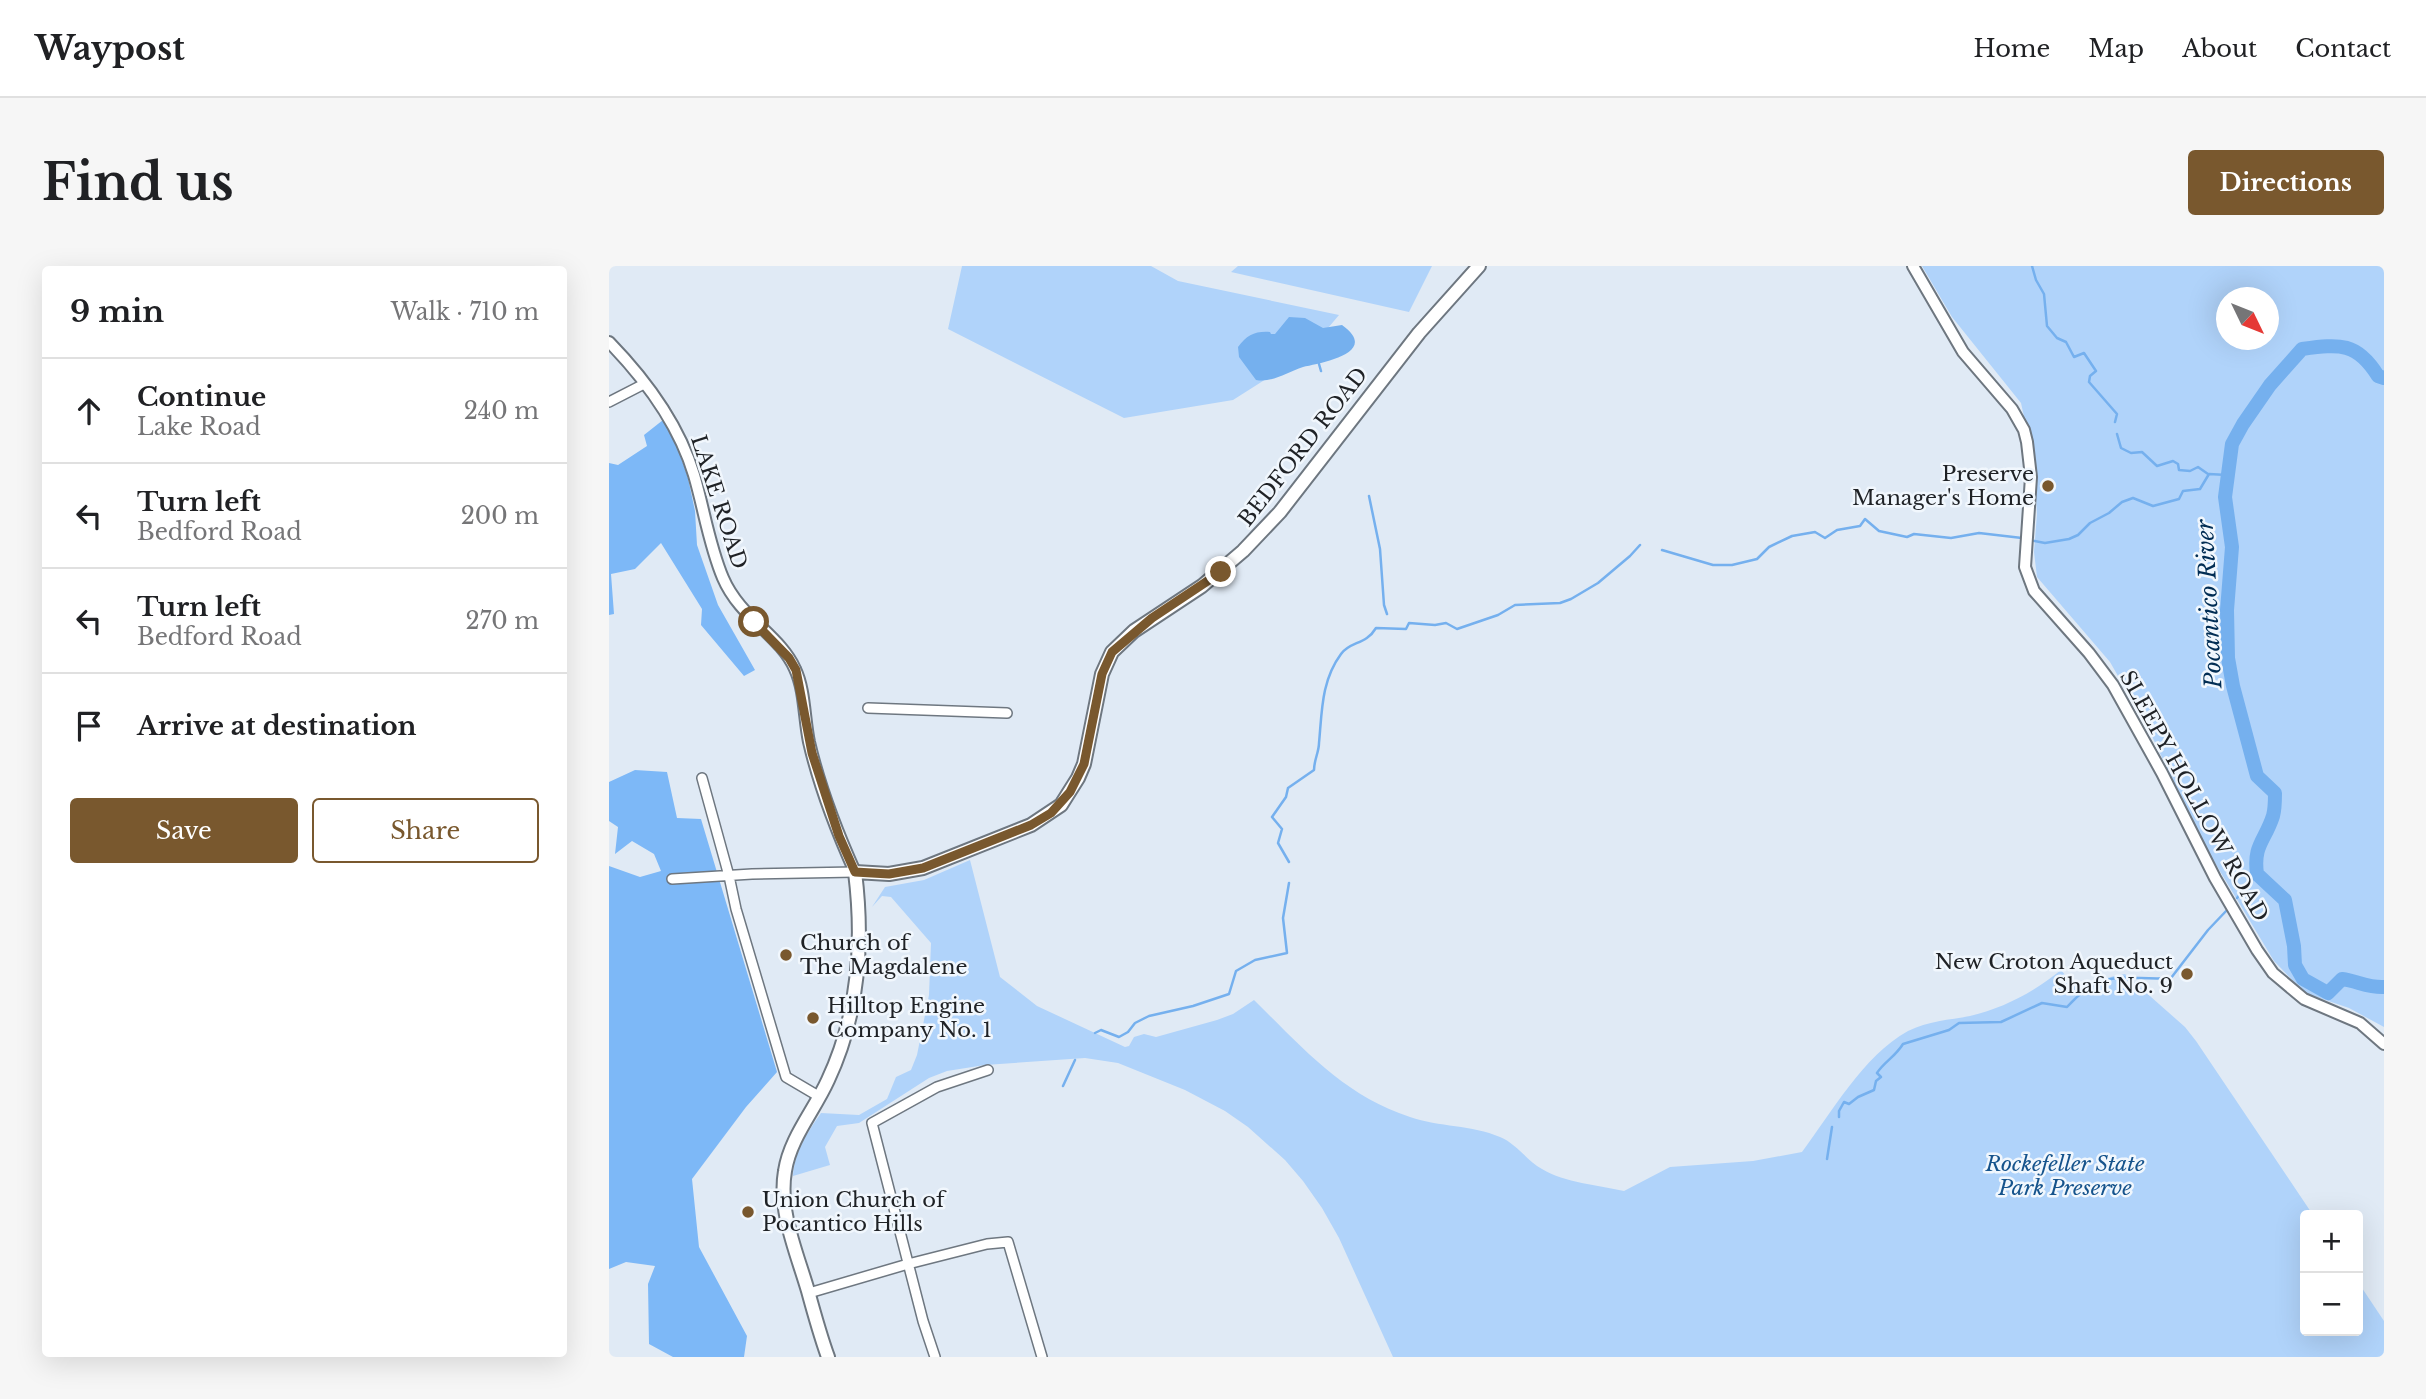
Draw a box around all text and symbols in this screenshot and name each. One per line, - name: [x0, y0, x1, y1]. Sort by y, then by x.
- text: Waypost: [35, 28, 185, 69]
- text: Home: [1974, 34, 2050, 63]
- text: Map: [2088, 34, 2144, 63]
- text: About: [2182, 34, 2257, 63]
- text: Contact: [2295, 34, 2391, 63]
- button: Directions: [2188, 150, 2384, 215]
- text: Find us: [42, 152, 234, 213]
- north arrow: [2216, 287, 2279, 350]
- text: 9 min: [70, 293, 164, 330]
- text: Walk · 710 m: [391, 298, 539, 326]
- street label: BEDFORD ROAD: [1233, 362, 1373, 532]
- text: Continue: [137, 381, 266, 413]
- icon: ahead: [70, 392, 108, 430]
- text: 240 m: [464, 397, 539, 425]
- text: Lake Road: [137, 413, 261, 441]
- street label: LAKE ROAD: [685, 432, 753, 572]
- place label: Preserve Manager's Home: [1852, 461, 2034, 511]
- marker: Preserve Manager's Home: [2040, 478, 2056, 494]
- text: Turn left: [137, 486, 261, 518]
- icon: left: [70, 497, 108, 535]
- text: 200 m: [461, 502, 539, 530]
- water label: Pocantico River: [2191, 517, 2227, 690]
- text: Bedford Road: [137, 518, 302, 546]
- route end: [1205, 556, 1236, 587]
- text: Turn left: [137, 591, 261, 623]
- icon: left: [70, 602, 108, 640]
- route start: [738, 606, 769, 637]
- text: 270 m: [466, 607, 539, 635]
- text: Bedford Road: [137, 623, 302, 651]
- street label: SLEEPY HOLLOW ROAD: [2114, 666, 2274, 926]
- icon: arrive: [70, 707, 108, 745]
- text: Arrive at destination: [137, 710, 417, 742]
- button: Save: [70, 798, 298, 863]
- button: Share: [312, 798, 539, 863]
- place label: Church of The Magdalene: [800, 930, 968, 980]
- marker: Church of The Magdalene: [778, 947, 794, 963]
- place label: New Croton Aqueduct Shaft No. 9: [1935, 949, 2173, 999]
- marker: New Croton Aqueduct Shaft No. 9: [2179, 966, 2195, 982]
- place label: Hilltop Engine Company No. 1: [827, 993, 992, 1043]
- marker: Hilltop Engine Company No. 1: [805, 1010, 821, 1026]
- park label: Rockefeller State Park Preserve: [1984, 1151, 2145, 1201]
- place label: Union Church of Pocantico Hills: [762, 1187, 947, 1237]
- marker: Union Church of Pocantico Hills: [740, 1204, 756, 1220]
- map controls: [2300, 1210, 2363, 1336]
- button: +: [2300, 1210, 2363, 1273]
- button: −: [2300, 1273, 2363, 1336]

